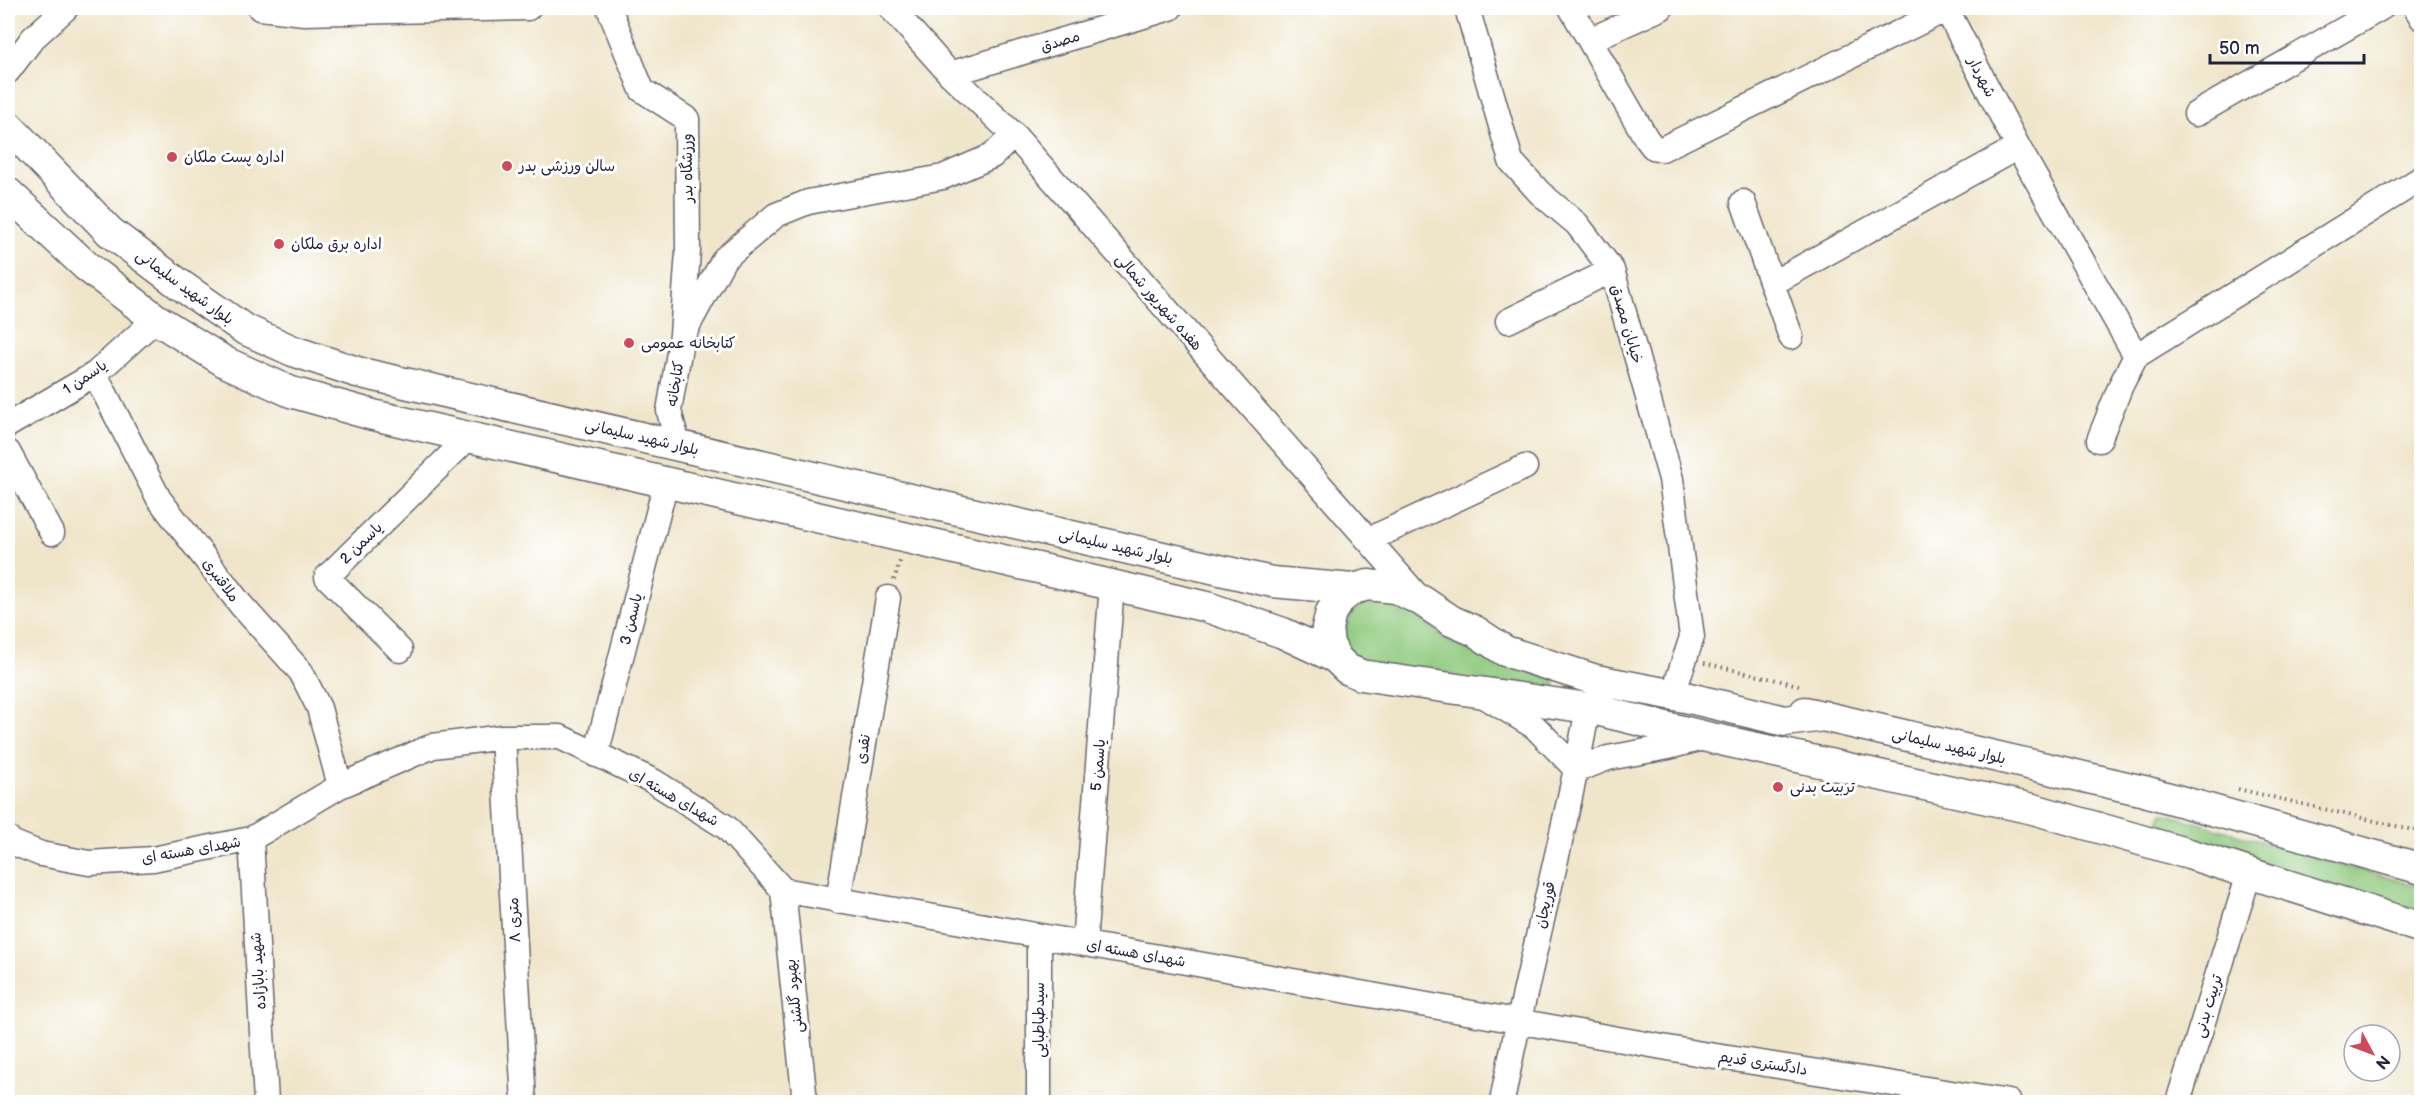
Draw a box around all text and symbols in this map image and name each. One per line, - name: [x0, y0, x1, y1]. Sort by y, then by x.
- street label: مصدق: [1038, 26, 1082, 56]
- scale bar: [2210, 27, 2364, 65]
- text: 50 m: [2219, 38, 2260, 59]
- street label: شهردار: [1963, 53, 2000, 101]
- street label: ورزشگاه بدر: [677, 133, 698, 204]
- place label: اداره پست ملکان: [184, 148, 284, 167]
- marker: اداره پست ملکان: [165, 150, 179, 164]
- place label: سالن ورزشی بدر: [518, 157, 615, 176]
- marker: سالن ورزشی بدر: [500, 159, 514, 173]
- place label: اداره برق ملکان: [291, 235, 382, 254]
- marker: اداره برق ملکان: [272, 237, 286, 251]
- street label: بلوار شهید سلیمانی: [132, 246, 237, 329]
- street label: هفده شهریور شمالی: [1111, 250, 1206, 355]
- street label: خیابان مصدق: [1606, 282, 1647, 366]
- place label: کتابخانه عمومی: [641, 334, 735, 353]
- marker: کتابخانه عمومی: [622, 336, 636, 350]
- street label: یاسمن 1: [60, 356, 111, 399]
- street label: کتابخانه: [663, 360, 688, 408]
- street label: بلوار شهید سلیمانی: [583, 415, 701, 460]
- street label: یاسمن 2: [336, 518, 387, 568]
- street label: بلوار شهید سلیمانی: [1057, 524, 1175, 569]
- street label: ملاقنبری: [198, 555, 243, 606]
- street label: یاسمن 3: [616, 591, 647, 647]
- street label: بلوار شهید سلیمانی: [1890, 724, 2008, 769]
- street label: نقدی: [852, 733, 875, 765]
- street label: یاسمن 5: [1087, 738, 1110, 792]
- street label: شهدای هسته ای: [626, 764, 722, 831]
- place label: تربیت بدنی: [1790, 778, 1855, 797]
- marker: تربیت بدنی: [1771, 780, 1785, 794]
- street label: شهدای هسته ای: [140, 832, 242, 869]
- street label: قوریجان: [1531, 880, 1560, 930]
- street label: ۸ متری: [504, 897, 525, 943]
- street label: شهید بابازاده: [246, 932, 271, 1010]
- street label: شهدای هسته ای: [1085, 935, 1187, 972]
- street label: بهبود گلشنی: [781, 958, 808, 1034]
- street label: تربیت بدنی: [2190, 972, 2227, 1040]
- street label: سیدطباطبایی: [1030, 982, 1049, 1058]
- north arrow: [2342, 1023, 2402, 1083]
- street label: دادگستری قدیم: [1717, 1047, 1809, 1081]
- text: N: [2371, 1051, 2393, 1073]

